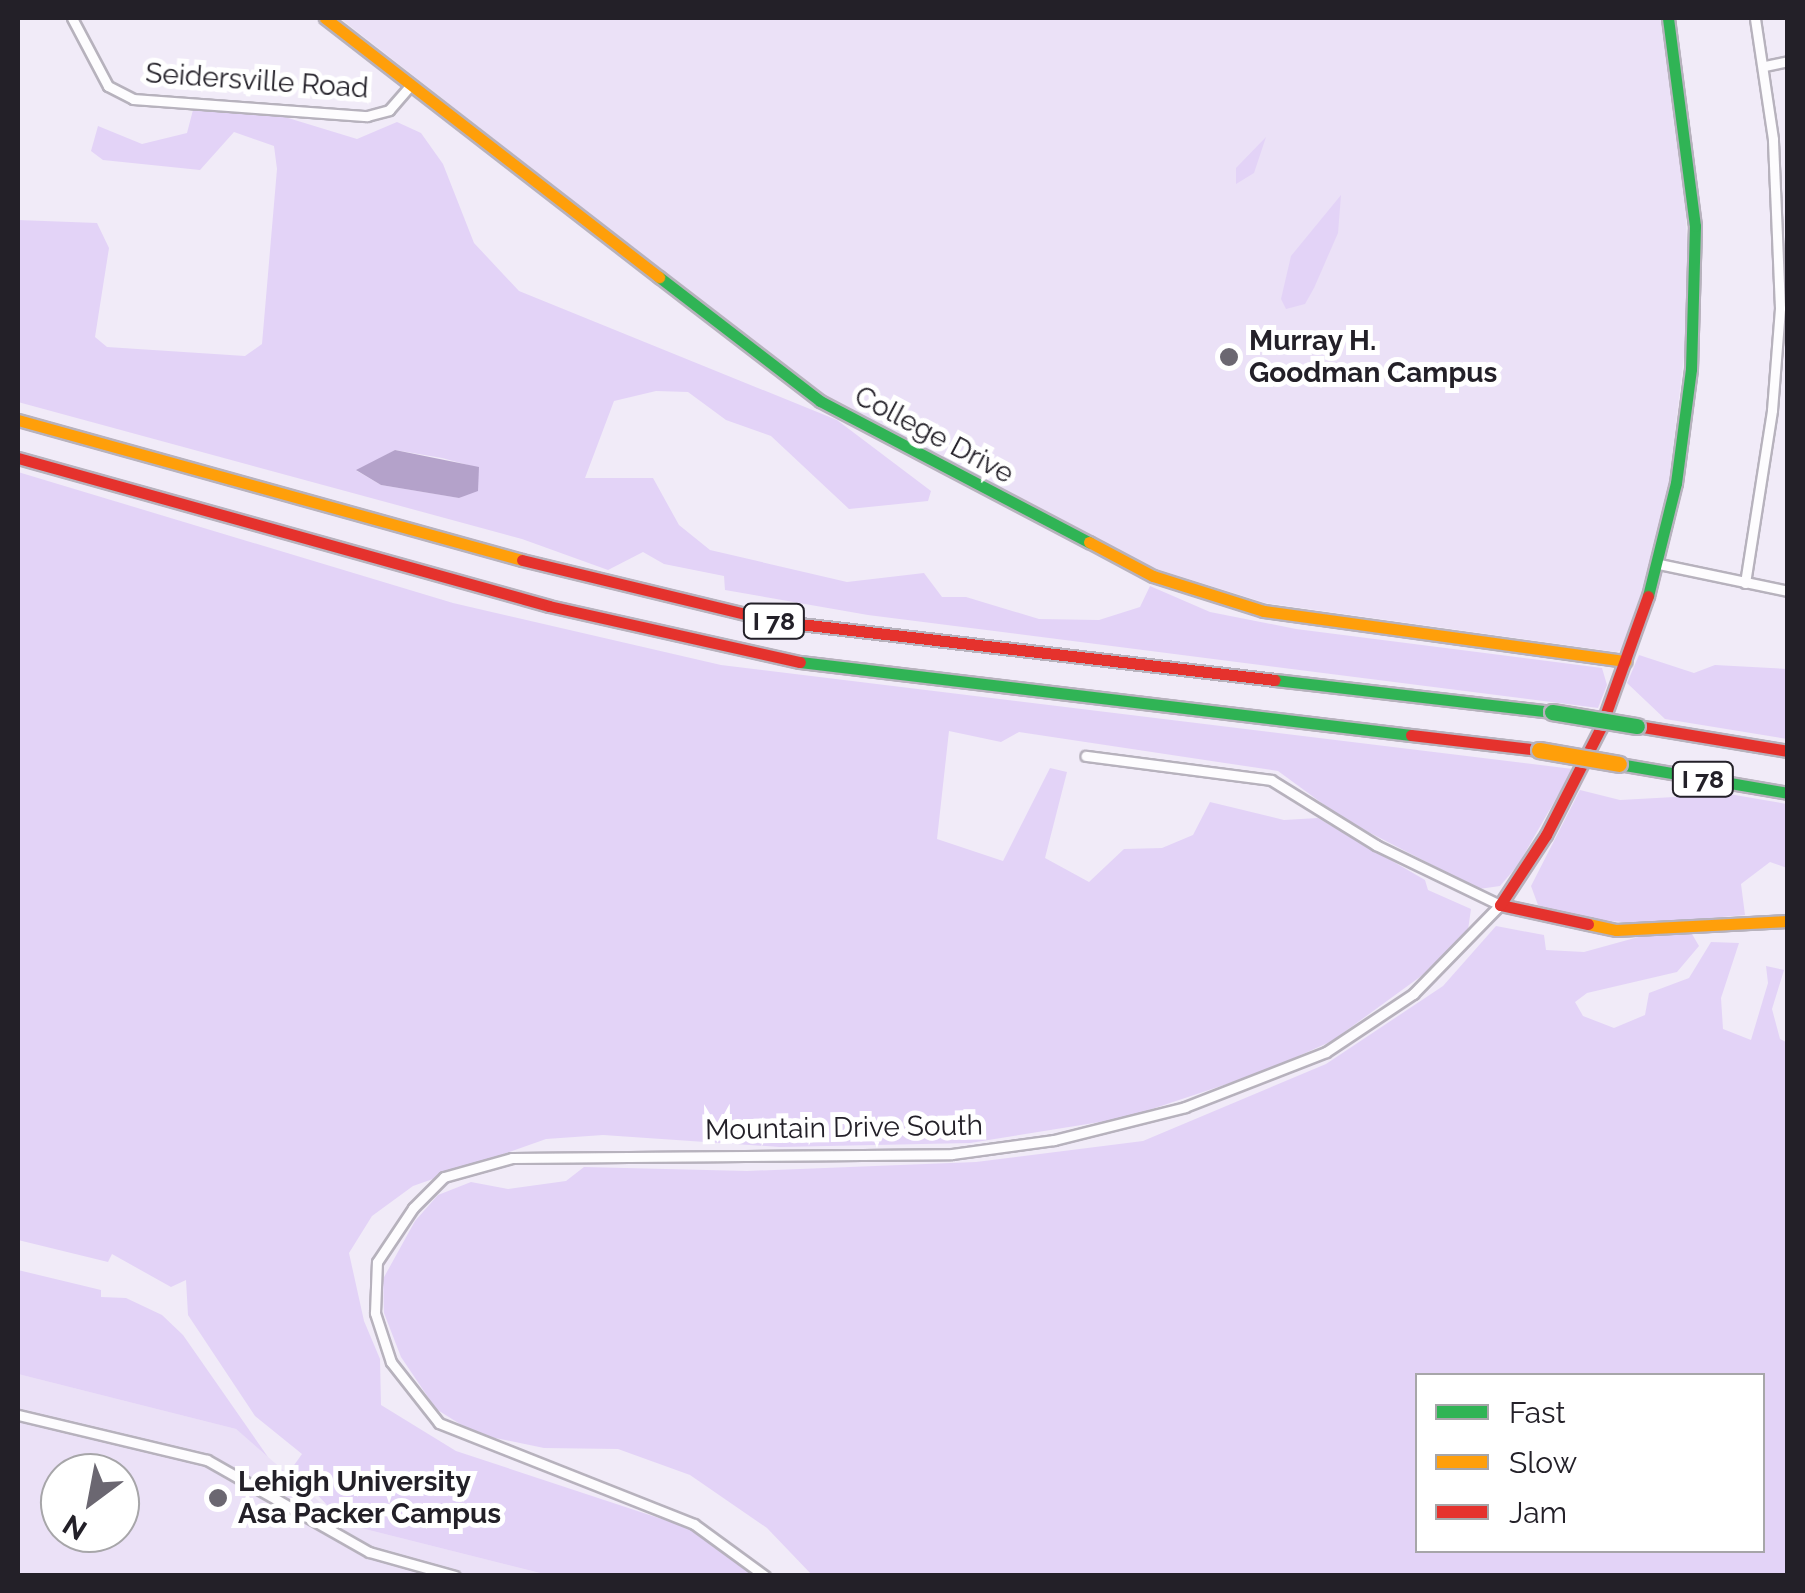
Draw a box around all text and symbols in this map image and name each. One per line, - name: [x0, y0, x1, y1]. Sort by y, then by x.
- street label: Seidersville Road: [144, 56, 370, 106]
- place label: Murray H. Goodman Campus: [1249, 324, 1497, 390]
- marker: Murray H. Goodman Campus: [1218, 346, 1240, 368]
- street label: College Drive: [849, 379, 1019, 491]
- road number: I 78: [742, 601, 806, 641]
- road number: I 78: [1670, 759, 1736, 799]
- street label: Mountain Drive South: [705, 1109, 983, 1147]
- legend: [1415, 1373, 1765, 1553]
- text: Fast: [1509, 1395, 1566, 1430]
- text: Slow: [1509, 1445, 1577, 1480]
- north arrow: [40, 1453, 140, 1553]
- place label: Lehigh University Asa Packer Campus: [238, 1465, 502, 1531]
- marker: Lehigh University Asa Packer Campus: [207, 1487, 229, 1509]
- text: Jam: [1509, 1495, 1567, 1530]
- text: N: [57, 1508, 93, 1547]

